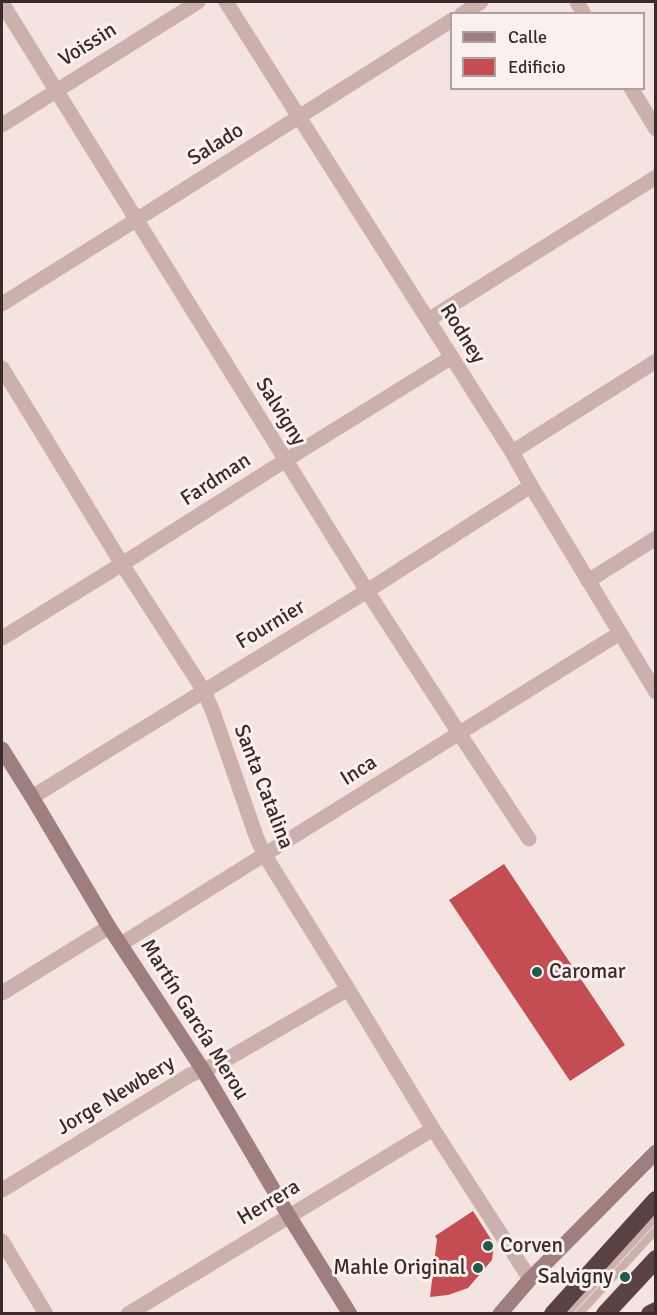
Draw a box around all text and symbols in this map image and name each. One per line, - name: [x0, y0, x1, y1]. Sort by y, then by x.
- legend: [450, 12, 645, 90]
- street label: Voissin: [55, 18, 121, 72]
- text: Calle: [508, 26, 547, 48]
- text: Edificio: [508, 56, 566, 78]
- street label: Salado: [183, 118, 249, 172]
- street label: Rodney: [434, 299, 490, 369]
- street label: Salvigny: [249, 373, 311, 451]
- street label: Fardman: [176, 448, 256, 512]
- street label: Fournier: [232, 595, 310, 655]
- street label: Santa Catalina: [228, 721, 298, 853]
- street label: Inca: [336, 750, 382, 792]
- street label: Martín García Merou: [134, 935, 254, 1105]
- place label: Caromar: [549, 959, 626, 985]
- marker: Caromar: [530, 965, 544, 979]
- street label: Jorge Newbery: [52, 1051, 180, 1141]
- street label: Herrera: [233, 1175, 305, 1231]
- place label: Corven: [500, 1233, 563, 1259]
- marker: Corven: [481, 1239, 495, 1253]
- place label: Mahle Original: [333, 1255, 466, 1281]
- marker: Mahle Original: [471, 1261, 485, 1275]
- place label: Salvigny: [538, 1264, 613, 1290]
- marker: Salvigny: [618, 1270, 632, 1284]

